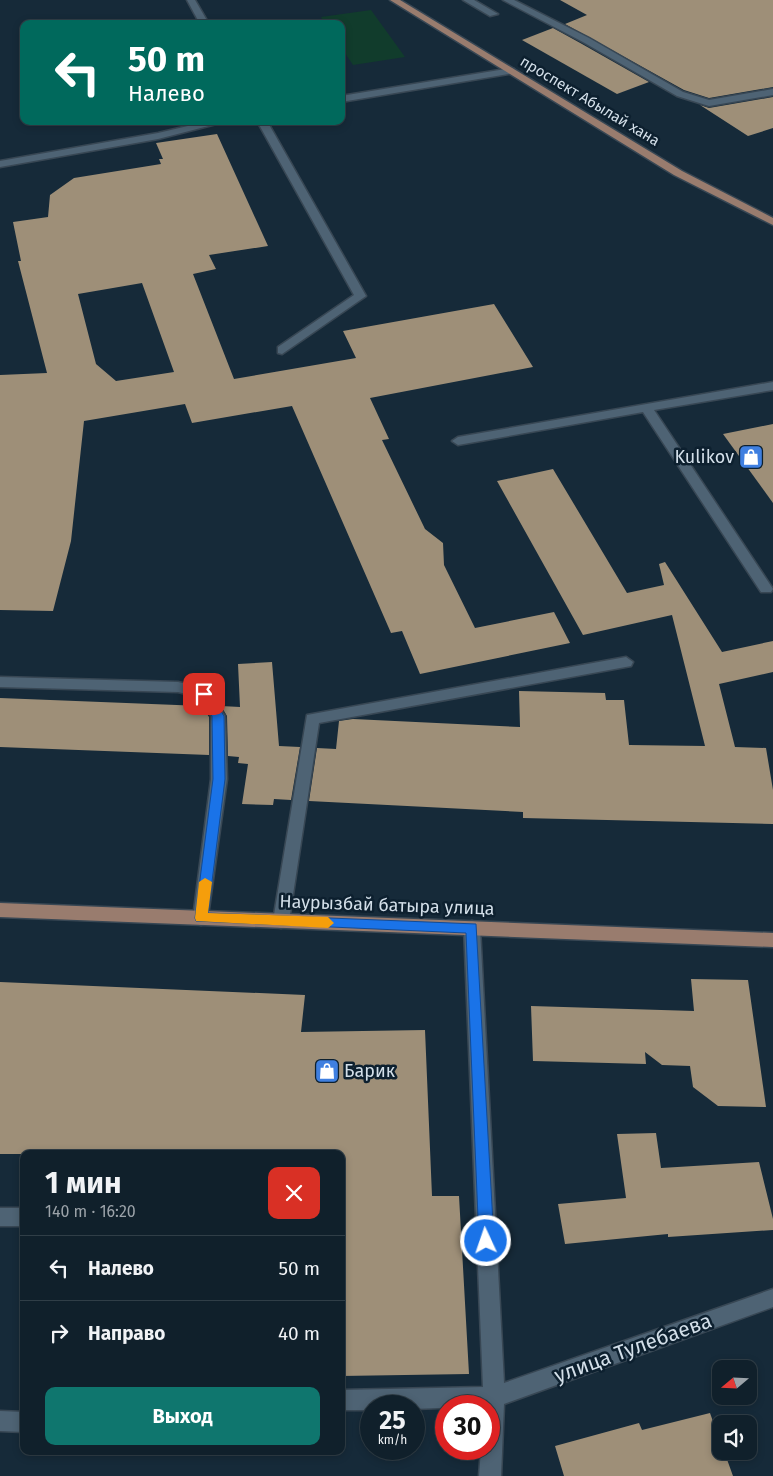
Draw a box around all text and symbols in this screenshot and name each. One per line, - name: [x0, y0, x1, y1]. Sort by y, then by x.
- text: 50 m: [128, 38, 205, 80]
- icon: left: [45, 40, 110, 105]
- street label: проспект Абылай хана: [517, 52, 663, 150]
- text: Налево: [128, 80, 205, 107]
- shop icon: Kulikov: [738, 444, 764, 470]
- place label: Kulikov: [674, 446, 734, 468]
- pin: [183, 673, 225, 715]
- icon: arrive: [190, 680, 218, 708]
- street label: Наурызбай батыра улица: [279, 890, 495, 920]
- shop icon: Барик: [314, 1058, 340, 1084]
- place label: Барик: [344, 1060, 396, 1082]
- text: 1 мин: [45, 1165, 122, 1201]
- button: close: [268, 1167, 320, 1219]
- text: 140 m · 16:20: [45, 1202, 136, 1221]
- position arrow: [459, 1214, 511, 1266]
- icon: left: [45, 1254, 73, 1282]
- text: Налево: [88, 1257, 154, 1280]
- text: 50 m: [279, 1257, 320, 1280]
- street label: улица Тулебаева: [551, 1307, 715, 1389]
- icon: right: [45, 1319, 73, 1347]
- text: Направо: [88, 1322, 165, 1345]
- text: 40 m: [278, 1322, 320, 1345]
- north arrow: [712, 1360, 758, 1405]
- map controls: [712, 1360, 757, 1460]
- button: Выход: [45, 1387, 320, 1445]
- speed limit sign: 30: [435, 1395, 500, 1460]
- text: 25: [379, 1406, 406, 1436]
- button: sound: [712, 1415, 757, 1460]
- text: km/h: [378, 1433, 407, 1447]

